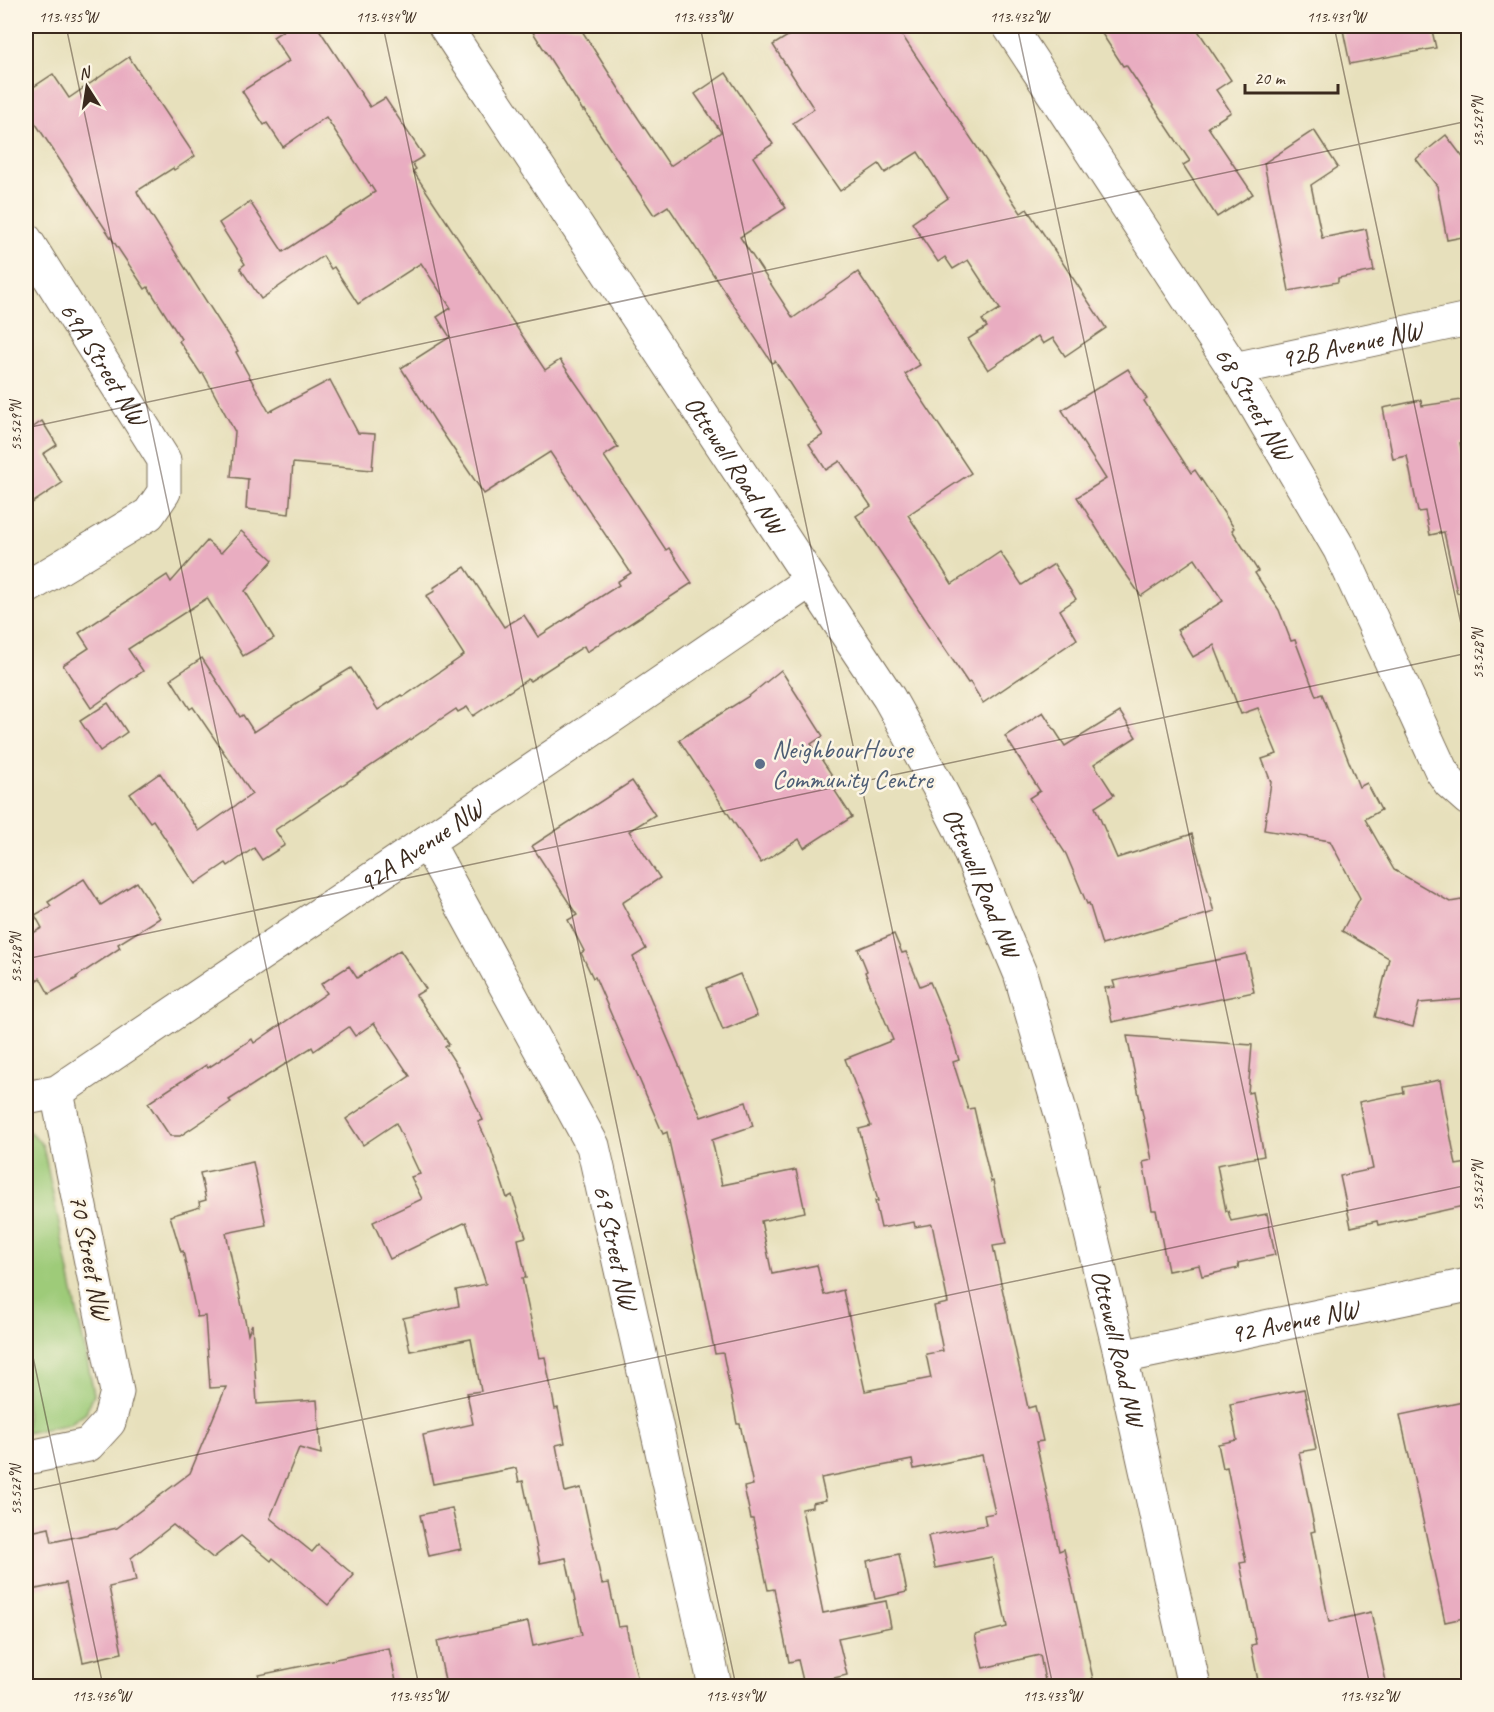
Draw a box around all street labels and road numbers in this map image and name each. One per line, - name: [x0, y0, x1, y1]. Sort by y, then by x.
- street label: 69A Street NW: [52, 296, 156, 435]
- street label: 92B Avenue NW: [1278, 312, 1428, 375]
- street label: 68 Street NW: [1207, 340, 1302, 469]
- street label: Ottewell Road NW: [677, 389, 795, 543]
- street label: 92A Avenue NW: [352, 790, 492, 900]
- street label: Ottewell Road NW: [935, 802, 1029, 965]
- street label: 69 Street NW: [586, 1182, 647, 1316]
- street label: 70 Street NW: [62, 1192, 119, 1326]
- street label: Ottewell Road NW: [1084, 1266, 1153, 1432]
- street label: 92 Avenue NW: [1227, 1291, 1365, 1350]

